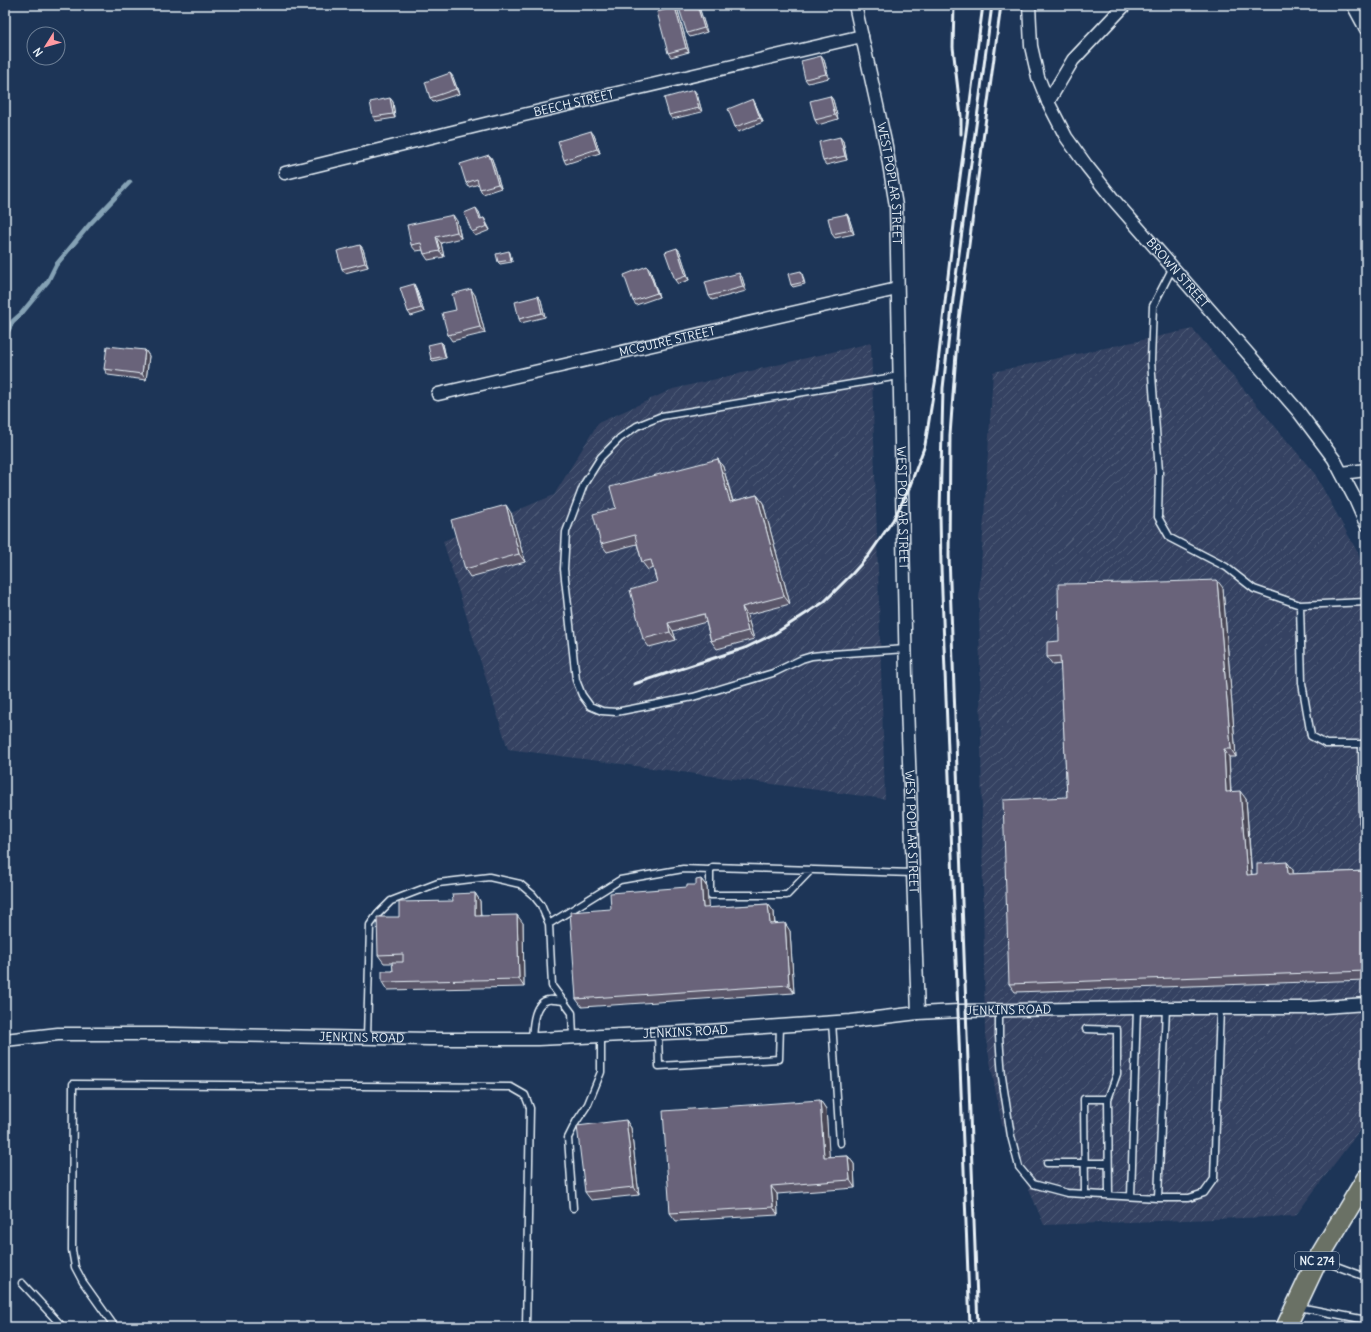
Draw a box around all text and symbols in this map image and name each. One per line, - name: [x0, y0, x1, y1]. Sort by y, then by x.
- north arrow: [26, 26, 66, 66]
- text: N: [30, 45, 46, 59]
- street label: BEECH STREET: [532, 86, 615, 119]
- street label: WEST POPLAR STREET: [874, 121, 905, 245]
- street label: BROWN STREET: [1143, 235, 1212, 311]
- street label: MCGUIRE STREET: [618, 323, 716, 359]
- street label: WEST POPLAR STREET: [894, 446, 912, 569]
- street label: WEST POPLAR STREET: [902, 770, 922, 893]
- street label: JENKINS ROAD: [966, 1001, 1051, 1018]
- street label: JENKINS ROAD: [642, 1022, 728, 1041]
- street label: JENKINS ROAD: [319, 1029, 404, 1046]
- road number: NC 274: [1295, 1252, 1339, 1270]

